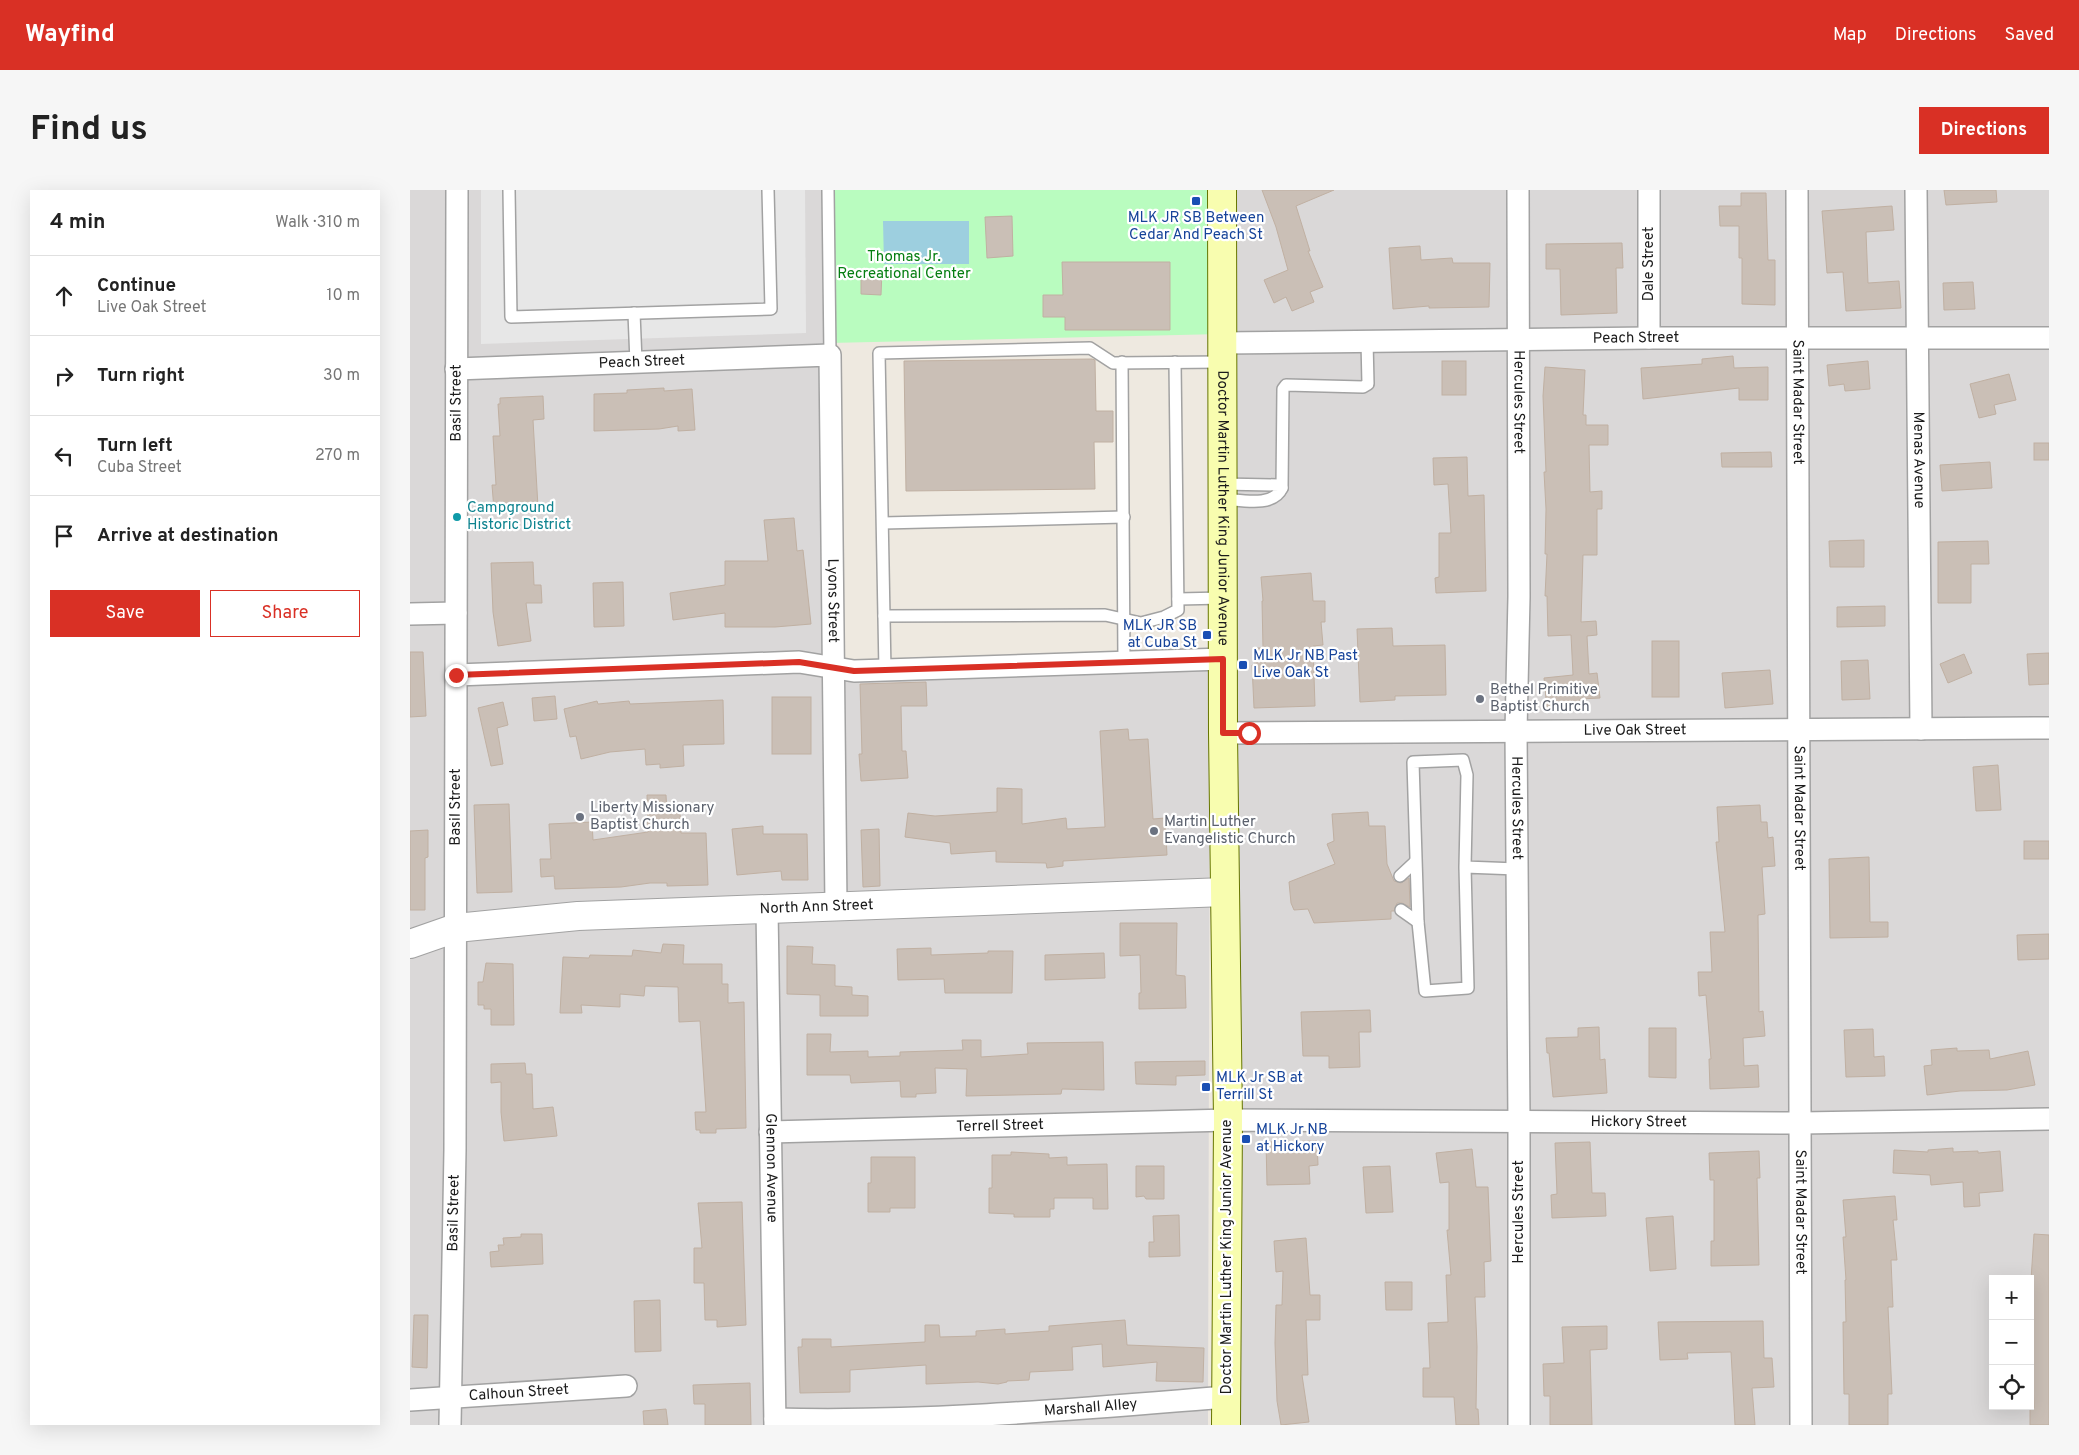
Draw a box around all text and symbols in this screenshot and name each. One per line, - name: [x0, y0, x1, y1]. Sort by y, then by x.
- text: Wayfind: [25, 20, 115, 50]
- text: Map: [1833, 24, 1867, 47]
- text: Directions: [1895, 24, 1977, 47]
- text: Saved: [2005, 24, 2054, 47]
- button: Directions: [1919, 107, 2049, 154]
- text: Find us: [30, 108, 148, 152]
- marker: MLK JR SB Between Cedar And Peach St: [1190, 195, 1202, 207]
- text: 4 min: [50, 209, 106, 236]
- place label: MLK JR SB Between Cedar And Peach St: [1128, 209, 1264, 245]
- text: Walk · 310 m: [275, 213, 360, 233]
- street label: Dale Street: [1640, 227, 1659, 301]
- park label: Thomas Jr. Recreational Center: [837, 248, 971, 284]
- text: Continue: [97, 274, 176, 298]
- icon: ahead: [50, 282, 78, 310]
- text: 10 m: [326, 286, 360, 306]
- text: Live Oak Street: [97, 298, 207, 318]
- street label: Peach Street: [1593, 329, 1679, 348]
- street label: Saint Madar Street: [1788, 339, 1807, 465]
- street label: Hercules Street: [1509, 350, 1528, 454]
- street label: Peach Street: [598, 351, 685, 373]
- icon: right: [50, 362, 78, 390]
- text: Turn right: [97, 364, 185, 388]
- street label: Basil Street: [447, 364, 466, 442]
- text: 30 m: [323, 366, 360, 386]
- street label: Doctor Martin Luther King Junior Avenue: [1213, 370, 1232, 646]
- street label: Menas Avenue: [1909, 411, 1928, 509]
- text: Turn left: [97, 434, 173, 458]
- icon: left: [50, 442, 78, 470]
- text: 270 m: [315, 446, 360, 466]
- text: Cuba Street: [97, 458, 182, 478]
- place label: Campground Historic District: [467, 499, 571, 535]
- marker: Campground Historic District: [451, 511, 463, 523]
- icon: arrive: [50, 522, 78, 550]
- text: Arrive at destination: [97, 524, 278, 548]
- street label: Lyons Street: [823, 558, 843, 643]
- button: Save: [50, 590, 200, 637]
- button: Share: [210, 590, 360, 637]
- place label: MLK JR SB at Cuba St: [1123, 617, 1197, 653]
- marker: MLK JR SB at Cuba St: [1201, 629, 1213, 641]
- place label: MLK Jr NB Past Live Oak St: [1253, 647, 1358, 683]
- marker: MLK Jr NB Past Live Oak St: [1237, 659, 1249, 671]
- route end: [445, 664, 468, 687]
- place label: Bethel Primitive Baptist Church: [1490, 681, 1598, 717]
- marker: Bethel Primitive Baptist Church: [1474, 693, 1486, 705]
- street label: Live Oak Street: [1584, 721, 1686, 740]
- route start: [1238, 722, 1261, 745]
- street label: Saint Madar Street: [1789, 745, 1809, 871]
- street label: Hercules Street: [1507, 756, 1526, 860]
- street label: Basil Street: [446, 768, 465, 846]
- place label: Liberty Missionary Baptist Church: [590, 799, 715, 835]
- marker: Liberty Missionary Baptist Church: [574, 811, 586, 823]
- place label: Martin Luther Evangelistic Church: [1164, 813, 1296, 849]
- marker: Martin Luther Evangelistic Church: [1148, 825, 1160, 837]
- street label: North Ann Street: [759, 896, 874, 919]
- place label: MLK Jr SB at Terrill St: [1216, 1069, 1303, 1105]
- marker: MLK Jr SB at Terrill St: [1200, 1081, 1212, 1093]
- street label: Hickory Street: [1591, 1112, 1687, 1132]
- street label: Glennon Avenue: [761, 1113, 781, 1223]
- street label: Terrell Street: [956, 1115, 1044, 1137]
- street label: Doctor Martin Luther King Junior Avenue: [1218, 1119, 1237, 1395]
- place label: MLK Jr NB at Hickory: [1256, 1121, 1328, 1157]
- marker: MLK Jr NB at Hickory: [1240, 1133, 1252, 1145]
- street label: Saint Madar Street: [1791, 1149, 1810, 1275]
- street label: Hercules Street: [1510, 1160, 1529, 1264]
- street label: Basil Street: [444, 1174, 464, 1252]
- map controls: [1989, 1275, 2034, 1410]
- button: +: [1989, 1275, 2034, 1320]
- button: −: [1989, 1320, 2034, 1365]
- button: locate: [1989, 1365, 2034, 1410]
- street label: Calhoun Street: [468, 1380, 570, 1406]
- street label: Marshall Alley: [1043, 1395, 1138, 1421]

